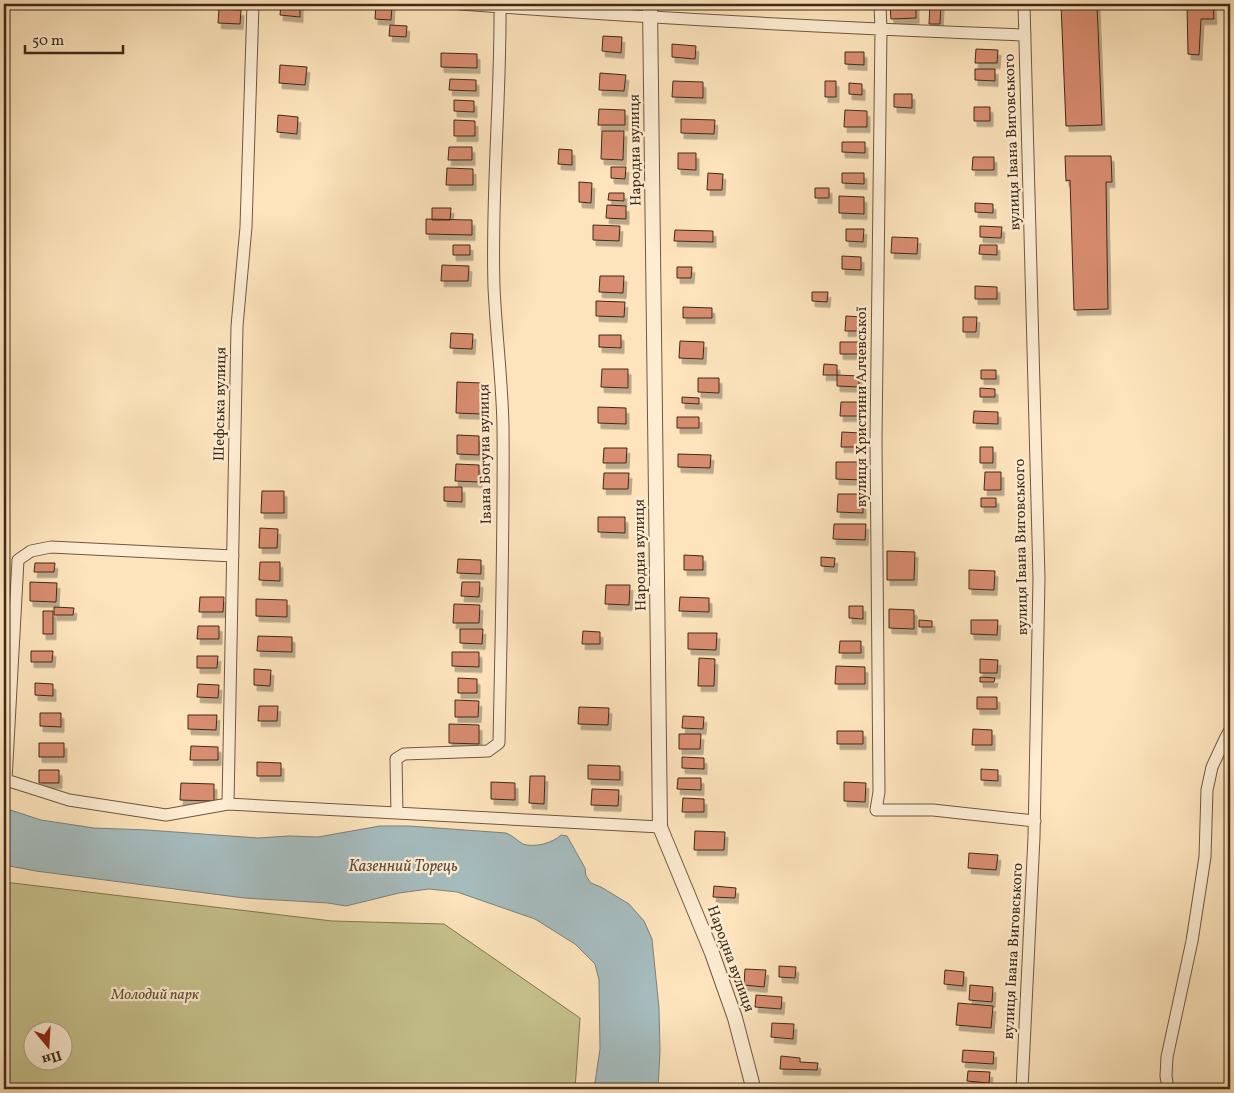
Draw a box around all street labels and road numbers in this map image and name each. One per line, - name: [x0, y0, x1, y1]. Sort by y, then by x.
- street label: вулиця Івана Виговського: [999, 53, 1027, 231]
- street label: Народна вулиця: [625, 94, 647, 206]
- street label: вулиця Христини Алчевської: [852, 306, 873, 507]
- street label: Шефська вулиця: [210, 346, 232, 461]
- street label: Івана Богуна вулиця: [474, 383, 498, 524]
- street label: вулиця Івана Виговського: [1010, 458, 1034, 636]
- street label: Народна вулиця: [630, 499, 652, 611]
- street label: вулиця Івана Виговського: [999, 862, 1029, 1040]
- street label: Народна вулиця: [701, 903, 759, 1015]

